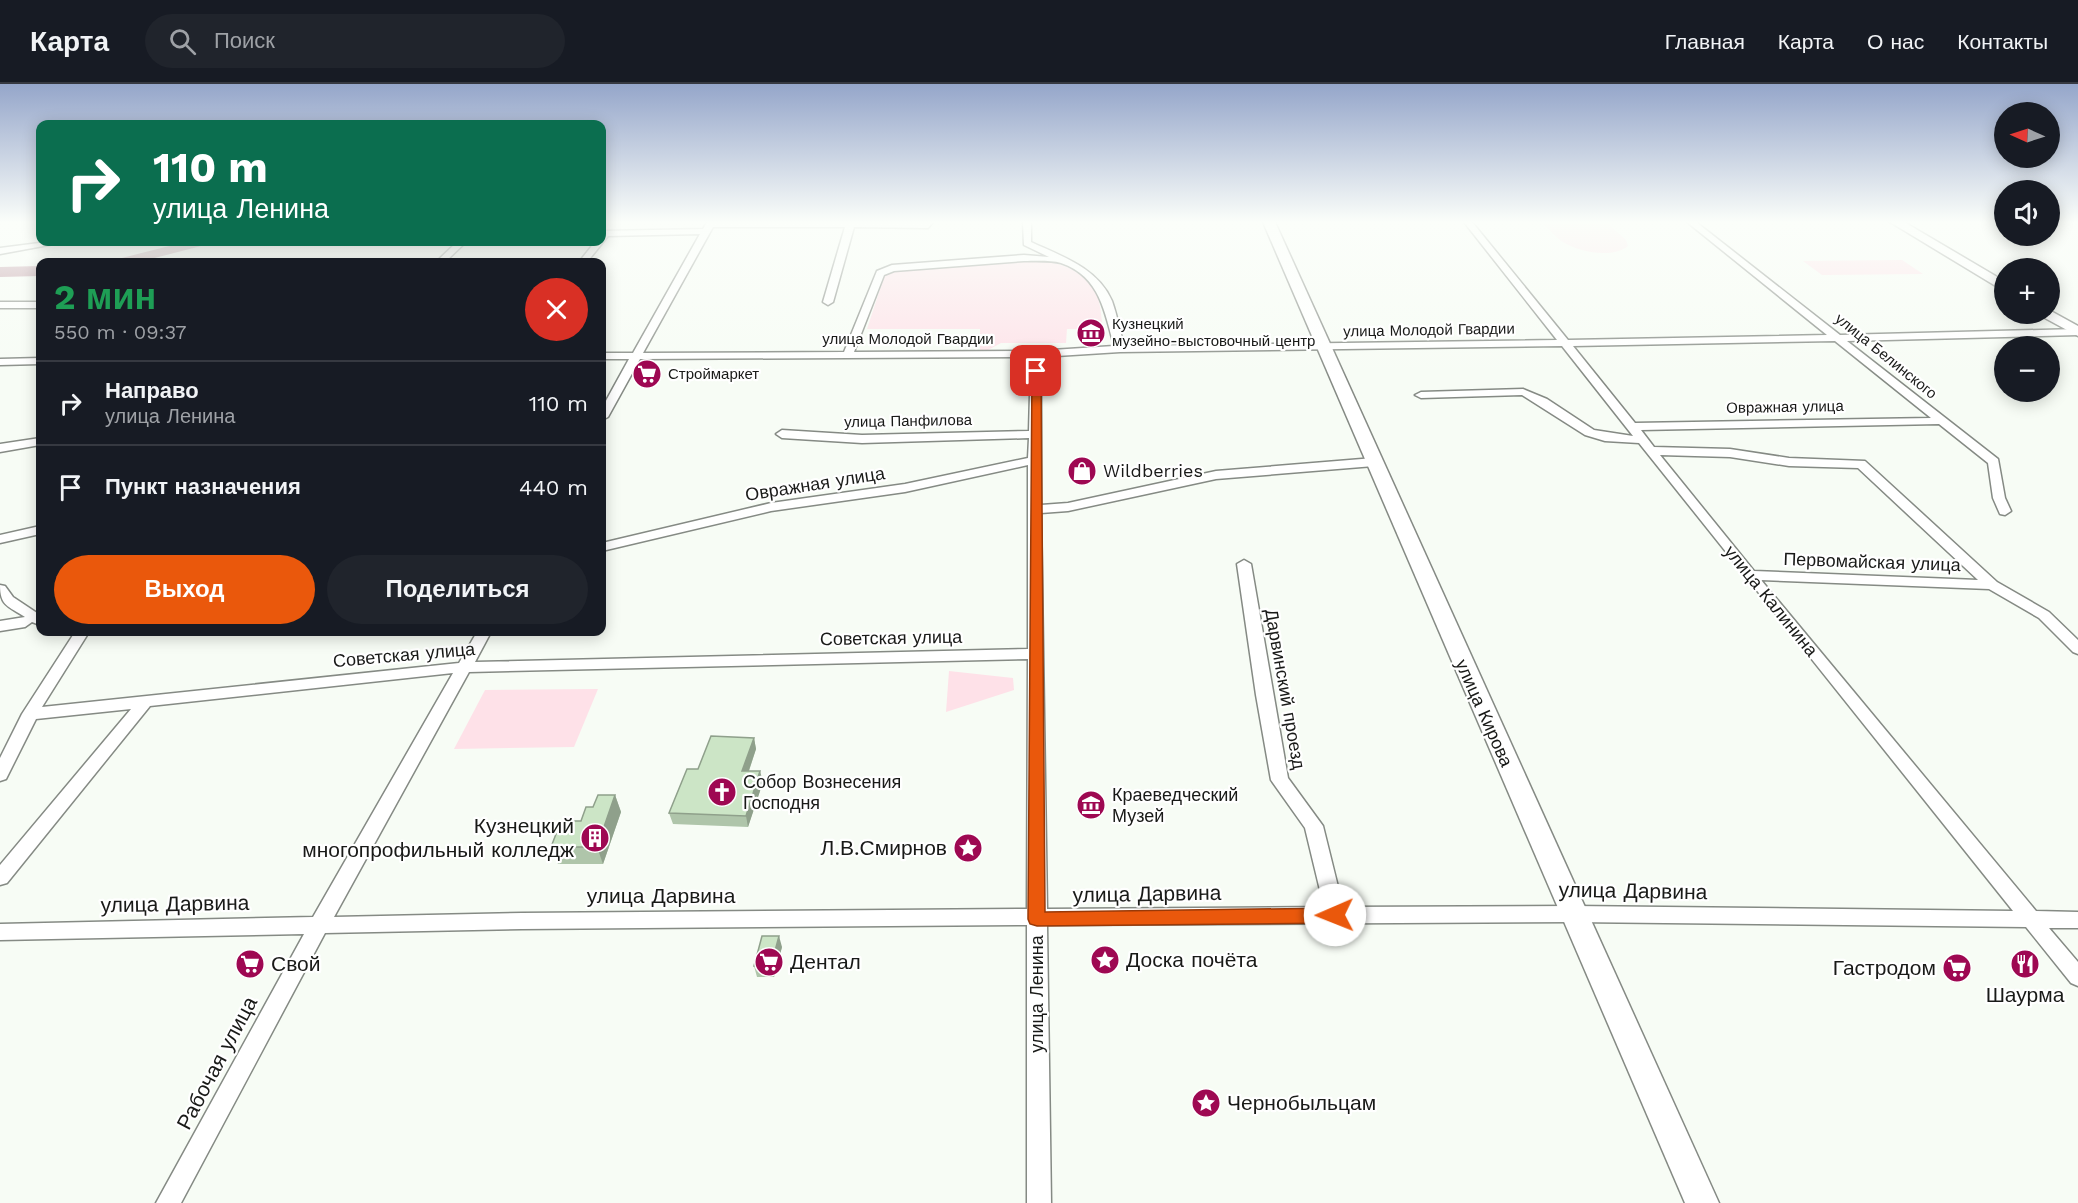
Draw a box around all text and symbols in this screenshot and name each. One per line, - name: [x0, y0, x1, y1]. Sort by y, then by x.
- search box: [145, 14, 565, 68]
- text: Карта: [30, 25, 109, 58]
- icon: search: [166, 25, 199, 58]
- text: Поиск: [214, 28, 275, 53]
- text: Главная: [1665, 29, 1745, 54]
- text: Карта: [1778, 29, 1834, 54]
- text: О нас: [1867, 29, 1924, 54]
- text: Контакты: [1957, 29, 2048, 54]
- north arrow: [1994, 102, 2060, 168]
- map controls: [1994, 102, 2060, 402]
- text: 110 m: [153, 143, 268, 192]
- icon: right: [54, 144, 132, 222]
- button: sound: [1994, 180, 2060, 246]
- text: улица Ленина: [153, 193, 329, 225]
- button: +: [1994, 258, 2060, 324]
- text: 2 мин: [54, 276, 156, 318]
- button: close: [525, 278, 588, 341]
- street label: улица Белинского: [1832, 310, 1940, 402]
- place label: Кузнецкий музейно-выстовочный центр: [1112, 315, 1315, 350]
- museum icon: Кузнецкий музейно-выстовочный центр: [1075, 317, 1107, 349]
- text: 550 m · 09:37: [54, 320, 187, 344]
- street label: улица Молодой Гвардии: [1343, 320, 1515, 340]
- street label: улица Молодой Гвардии: [822, 330, 994, 348]
- button: −: [1994, 336, 2060, 402]
- pin: [1010, 345, 1061, 396]
- icon: arrive: [1019, 354, 1052, 387]
- supermarket icon: Строймаркет: [631, 358, 663, 390]
- place label: Строймаркет: [668, 365, 759, 383]
- text: Направо: [105, 378, 199, 403]
- icon: right: [54, 387, 87, 420]
- text: 110 m: [529, 391, 588, 416]
- street label: Овражная улица: [1726, 397, 1845, 417]
- text: улица Ленина: [105, 404, 235, 428]
- street label: улица Панфилова: [844, 411, 973, 431]
- shop icon: Wildberries: [1066, 455, 1098, 487]
- place label: Wildberries: [1103, 460, 1203, 481]
- street label: Овражная улица: [744, 462, 887, 505]
- icon: arrive: [54, 471, 87, 504]
- text: Пункт назначения: [105, 474, 301, 499]
- text: 440 m: [519, 475, 588, 500]
- street label: улица Калинина: [1720, 541, 1823, 661]
- street label: Первомайская улица: [1783, 548, 1962, 575]
- button: Выход: [54, 555, 315, 624]
- button: Поделиться: [327, 555, 588, 624]
- street label: Дарвинский проезд: [1261, 607, 1310, 771]
- street label: Советская улица: [820, 626, 963, 649]
- street label: Советская улица: [332, 638, 477, 671]
- street label: улица Кирова: [1451, 656, 1518, 771]
- place label: Собор Вознесения Господня: [743, 771, 901, 813]
- church icon: Собор Вознесения Господня: [706, 776, 738, 808]
- place label: Краеведческий Музей: [1112, 784, 1238, 826]
- museum icon: Краеведческий Музей: [1075, 789, 1107, 821]
- place label: Кузнецкий многопрофильный колледж: [302, 813, 574, 862]
- building icon: Кузнецкий многопрофильный колледж: [579, 822, 611, 854]
- place icon: Л.В.Смирнов: [952, 832, 984, 864]
- place label: Л.В.Смирнов: [821, 835, 947, 860]
- street label: улица Дарвина: [1558, 877, 1708, 904]
- street label: улица Дарвина: [1072, 880, 1222, 907]
- street label: улица Дарвина: [587, 883, 736, 908]
- position arrow: [1303, 883, 1367, 947]
- street label: улица Дарвина: [100, 890, 250, 917]
- street label: улица Ленина: [1026, 934, 1047, 1053]
- place icon: Доска почёта: [1089, 944, 1121, 976]
- supermarket icon: Дентал: [753, 946, 785, 978]
- place label: Доска почёта: [1126, 947, 1258, 972]
- supermarket icon: Свой: [234, 948, 266, 980]
- restaurant icon: Шаурма: [2009, 948, 2041, 980]
- place label: Дентал: [790, 949, 861, 974]
- place label: Свой: [271, 951, 321, 976]
- supermarket icon: Гастродом: [1941, 952, 1973, 984]
- place label: Гастродом: [1833, 955, 1936, 980]
- place label: Шаурма: [1986, 982, 2065, 1007]
- street label: Рабочая улица: [171, 992, 262, 1134]
- place icon: Чернобыльцам: [1190, 1087, 1222, 1119]
- place label: Чернобыльцам: [1227, 1090, 1376, 1115]

